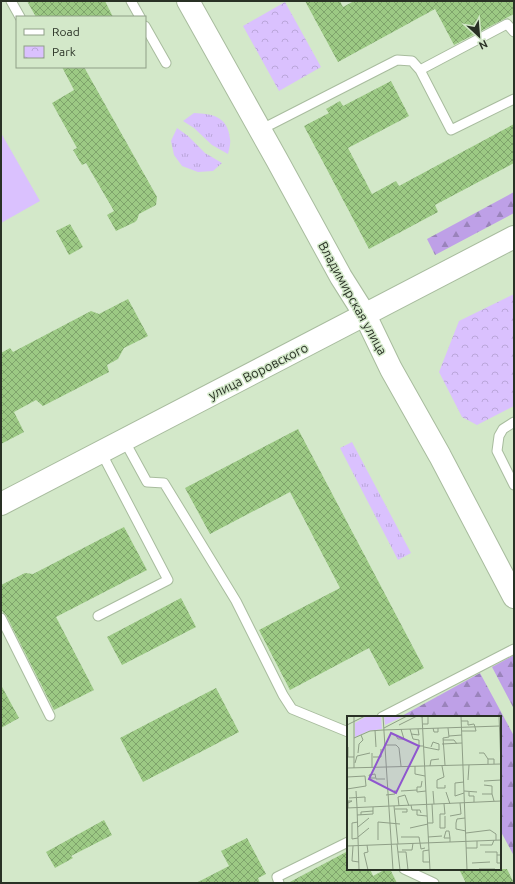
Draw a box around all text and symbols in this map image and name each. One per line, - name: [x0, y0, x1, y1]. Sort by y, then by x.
- legend: [16, 16, 146, 68]
- north arrow: [459, 16, 499, 56]
- text: Road: [52, 25, 80, 38]
- text: N: [477, 38, 490, 52]
- text: Park: [52, 45, 76, 58]
- street label: Владимирская улица: [316, 239, 390, 357]
- street label: улица Воровского: [206, 340, 310, 402]
- inset map: [347, 716, 501, 870]

